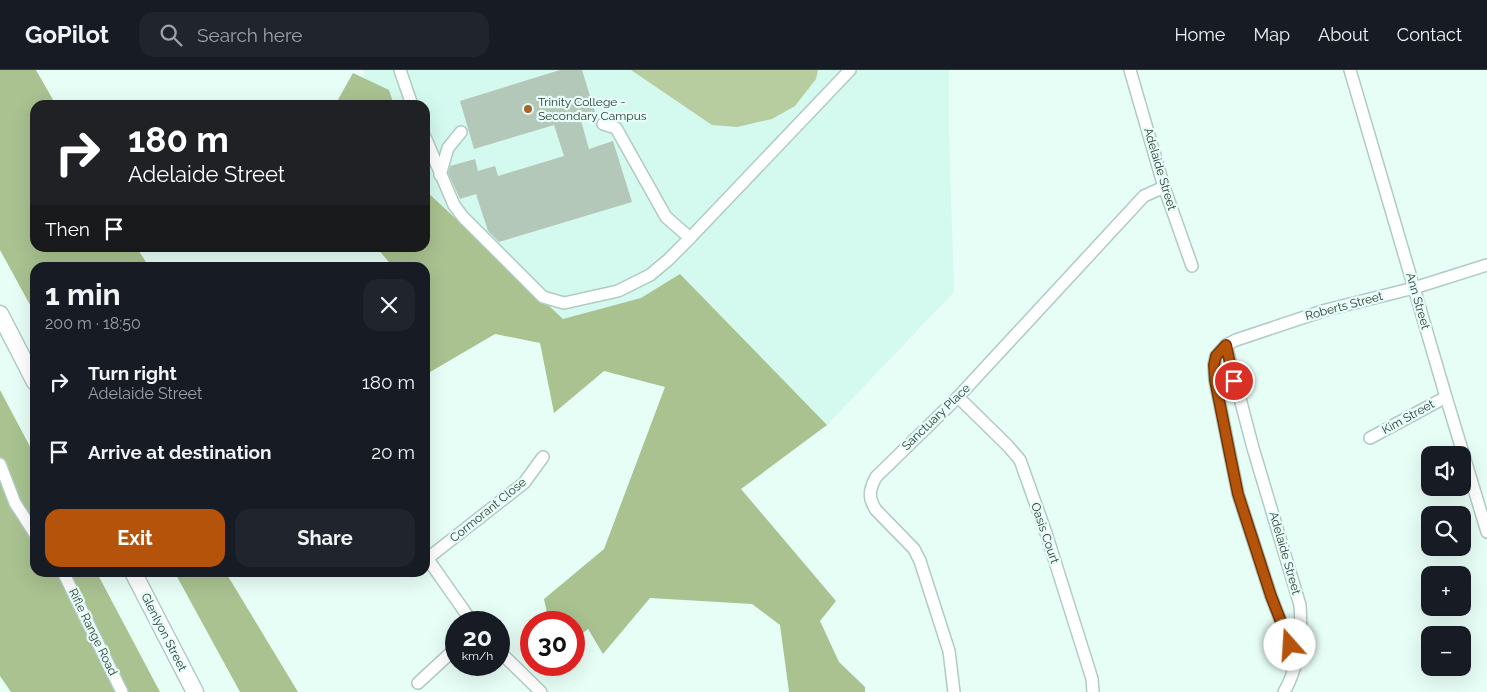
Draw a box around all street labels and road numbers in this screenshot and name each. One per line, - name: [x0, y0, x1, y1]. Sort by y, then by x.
- street label: Adelaide Street: [1141, 126, 1179, 212]
- street label: Ann Street: [1403, 271, 1433, 331]
- street label: Roberts Street: [1304, 289, 1384, 323]
- street label: Sanctuary Place: [899, 381, 973, 453]
- street label: Kim Street: [1379, 397, 1437, 437]
- street label: Cormorant Close: [447, 475, 529, 545]
- street label: Oasis Court: [1028, 501, 1062, 565]
- street label: Adelaide Street: [1266, 510, 1304, 596]
- street label: Rifle Range Road: [66, 586, 120, 678]
- street label: Glenlyon Street: [138, 591, 190, 673]

